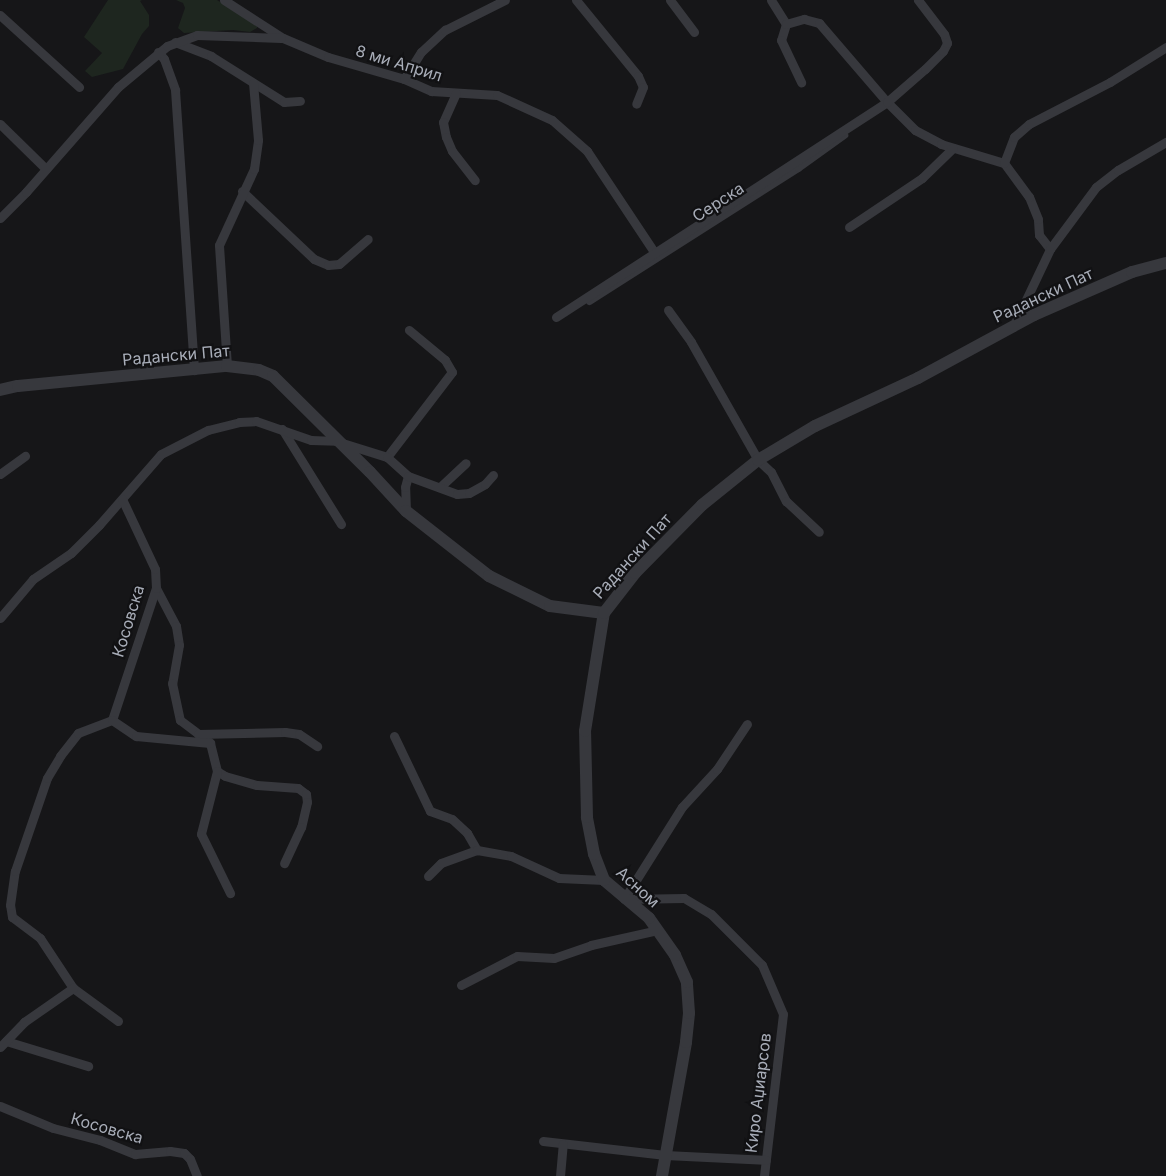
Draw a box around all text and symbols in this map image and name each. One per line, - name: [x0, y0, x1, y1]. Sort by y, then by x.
- street label: 8 ми Април: [353, 41, 445, 85]
- street label: Серска: [689, 178, 747, 226]
- street label: Радански Пат: [990, 264, 1096, 326]
- street label: Радански Пат: [121, 341, 231, 369]
- street label: Радански Пат: [589, 510, 675, 602]
- street label: Косовска: [108, 583, 148, 659]
- street label: Асном: [612, 863, 664, 911]
- street label: Киро Аџиарсов: [741, 1032, 775, 1154]
- street label: Косовска: [69, 1109, 145, 1147]

